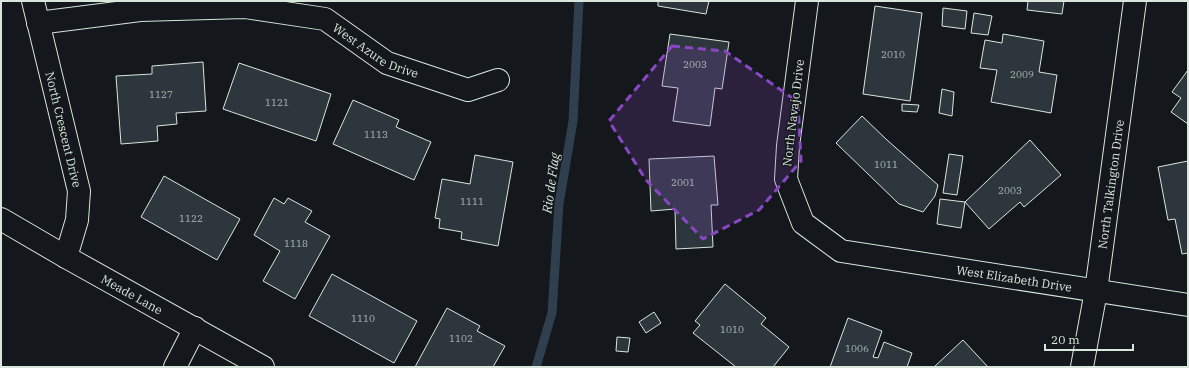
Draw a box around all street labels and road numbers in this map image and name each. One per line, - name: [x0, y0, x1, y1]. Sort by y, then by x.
- street label: West Azure Drive: [330, 20, 421, 80]
- street label: North Navajo Drive: [779, 59, 807, 167]
- street label: North Crescent Drive: [43, 70, 85, 189]
- street label: North Talkington Drive: [1094, 119, 1126, 250]
- street label: West Elizabeth Drive: [955, 262, 1073, 294]
- street label: Meade Lane: [99, 271, 165, 317]

